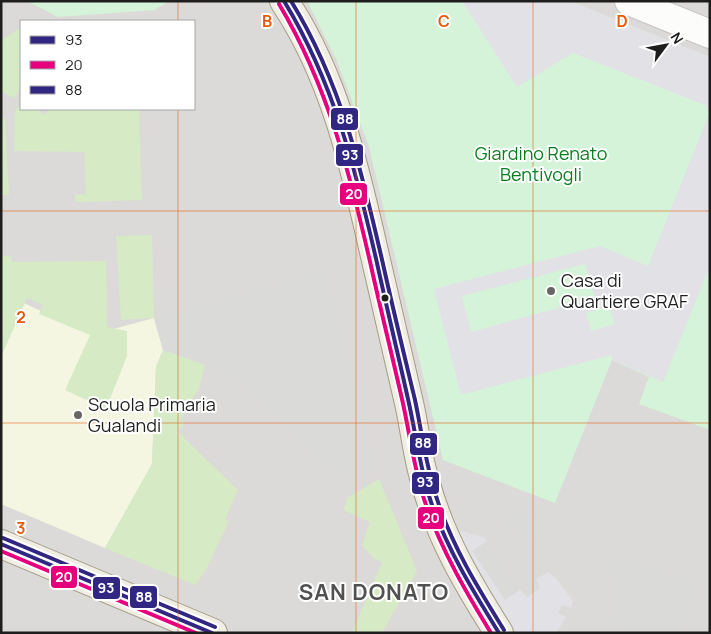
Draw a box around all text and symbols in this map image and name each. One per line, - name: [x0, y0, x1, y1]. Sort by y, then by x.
- text: B: [262, 10, 272, 32]
- text: C: [438, 10, 450, 32]
- text: D: [616, 10, 628, 32]
- legend: [20, 20, 195, 110]
- north arrow: [641, 20, 691, 70]
- text: 93: [65, 29, 83, 50]
- text: N: [667, 29, 688, 47]
- text: 20: [65, 54, 83, 75]
- text: 88: [65, 79, 82, 100]
- line badge: 88: [330, 107, 359, 131]
- text: 88: [336, 109, 354, 128]
- park label: Giardino Renato Bentivogli: [475, 141, 607, 186]
- line badge: 93: [335, 143, 364, 167]
- text: 93: [342, 145, 358, 164]
- line badge: 20: [339, 182, 368, 206]
- text: 20: [345, 184, 363, 203]
- place label: Casa di Quartiere GRAF: [561, 268, 688, 313]
- marker: Casa di Quartiere GRAF: [545, 285, 557, 297]
- unlabelled marker: [380, 293, 390, 303]
- text: 2: [16, 306, 26, 328]
- place label: Scuola Primaria Gualandi: [88, 392, 216, 437]
- marker: Scuola Primaria Gualandi: [72, 409, 84, 421]
- line badge: 88: [409, 432, 438, 456]
- text: 88: [414, 433, 432, 452]
- line badge: 93: [411, 471, 440, 495]
- text: 93: [417, 472, 433, 491]
- line badge: 20: [417, 506, 445, 530]
- text: 20: [422, 508, 440, 527]
- text: 3: [16, 517, 26, 539]
- line badge: 20: [50, 565, 78, 589]
- text: 20: [55, 567, 73, 586]
- line badge: 93: [92, 576, 121, 600]
- district label: SAN DONATO: [299, 577, 449, 607]
- text: 93: [98, 578, 114, 597]
- line badge: 88: [129, 585, 158, 609]
- text: 88: [135, 587, 153, 606]

